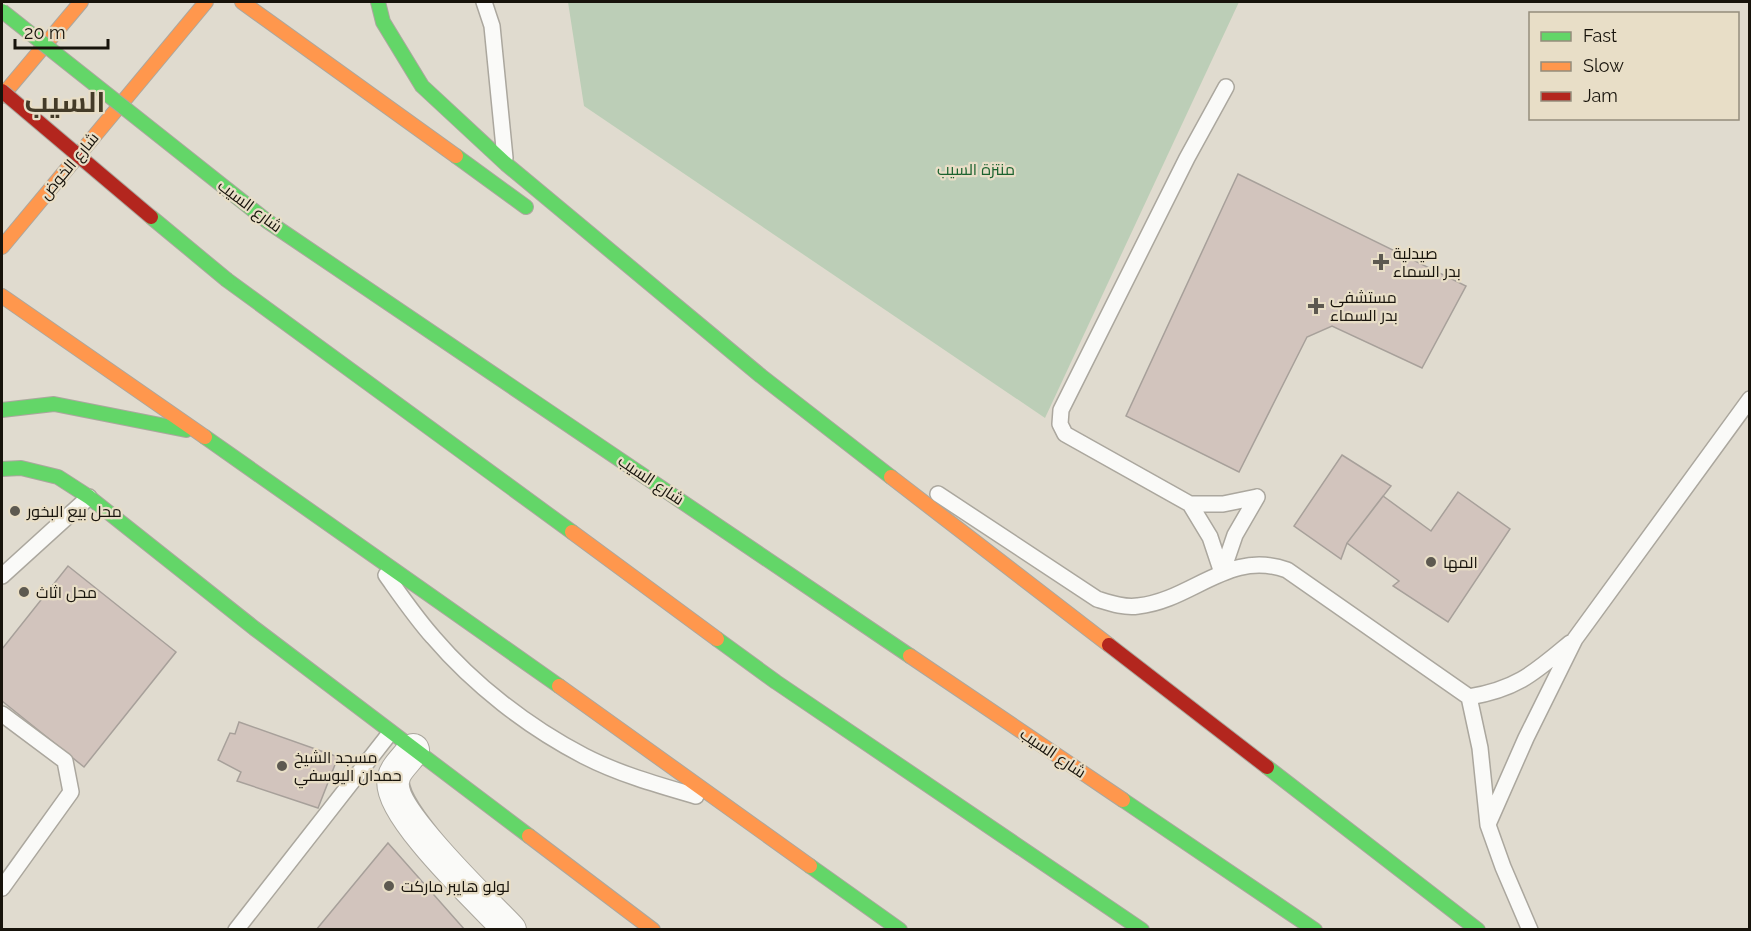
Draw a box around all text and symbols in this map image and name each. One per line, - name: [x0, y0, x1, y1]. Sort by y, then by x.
- scale bar: [15, 12, 108, 50]
- legend: [1529, 12, 1739, 120]
- text: 20 m: [24, 22, 66, 43]
- text: Fast: [1583, 25, 1617, 46]
- text: Slow: [1583, 55, 1624, 76]
- text: Jam: [1583, 85, 1618, 106]
- district label: السيب: [25, 86, 105, 119]
- street label: شارع الخوض: [35, 129, 104, 205]
- park label: منتزة السيب: [937, 160, 1015, 179]
- street label: شارع السيب: [213, 176, 286, 238]
- place label: صيدلية بدر السماء: [1393, 244, 1461, 281]
- marker: صيدلية بدر السماء: [1374, 255, 1388, 269]
- place label: مستشفى بدر السماء: [1330, 288, 1398, 325]
- marker: مستشفى بدر السماء: [1307, 297, 1325, 315]
- street label: شارع السيب: [613, 451, 688, 511]
- place label: محل بيع البخور: [26, 502, 122, 523]
- marker: محل بيع البخور: [8, 504, 22, 518]
- place label: المها: [1443, 553, 1478, 573]
- marker: المها: [1424, 555, 1438, 569]
- place label: محل اثاث: [36, 583, 97, 603]
- marker: محل اثاث: [17, 585, 31, 599]
- street label: شارع السيب: [1015, 724, 1090, 784]
- place label: مسجد الشيخ حمدان اليوسفي: [294, 748, 402, 789]
- marker: مسجد الشيخ حمدان اليوسفي: [275, 759, 289, 773]
- place label: لولو هايبر ماركت: [401, 877, 510, 896]
- marker: لولو هايبر ماركت: [382, 879, 396, 893]

